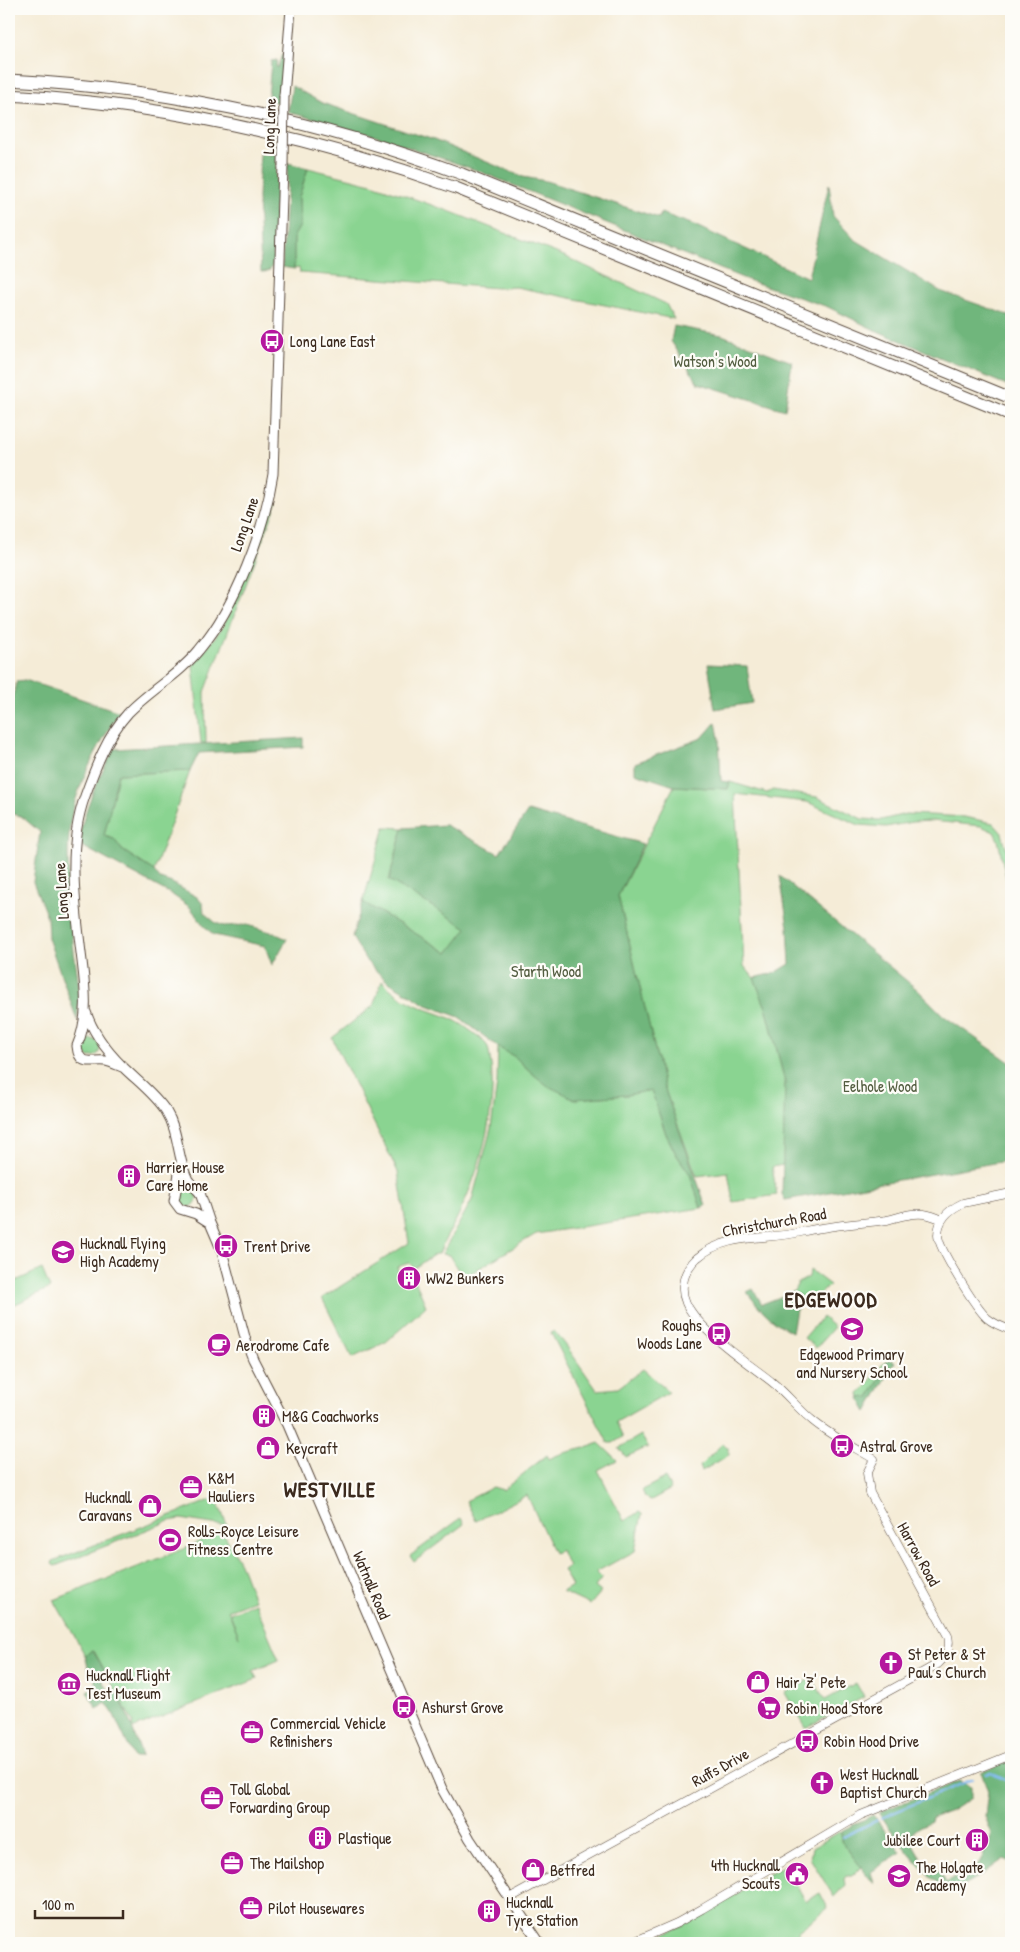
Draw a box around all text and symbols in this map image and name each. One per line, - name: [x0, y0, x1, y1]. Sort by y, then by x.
- street label: Long Lane: [257, 97, 281, 154]
- bus stop icon: Long Lane East: [259, 328, 285, 354]
- place label: Long Lane East: [290, 330, 375, 352]
- park label: Watson's Wood: [674, 350, 756, 372]
- street label: Long Lane: [224, 493, 264, 554]
- street label: Long Lane: [48, 862, 74, 920]
- park label: Starth Wood: [511, 960, 581, 982]
- park label: Eelhole Wood: [843, 1075, 917, 1097]
- place label: Harrier House Care Home: [146, 1156, 225, 1196]
- building icon: Harrier House Care Home: [116, 1163, 142, 1189]
- street label: Christchurch Road: [720, 1202, 828, 1242]
- place label: Hucknall Flying High Academy: [80, 1232, 166, 1272]
- bus stop icon: Trent Drive: [213, 1233, 239, 1259]
- place label: Trent Drive: [244, 1235, 311, 1257]
- school or university icon: Hucknall Flying High Academy: [50, 1239, 76, 1265]
- building icon: WW2 Bunkers: [396, 1265, 422, 1291]
- place label: WW2 Bunkers: [426, 1267, 504, 1289]
- district label: EDGEWOOD: [785, 1285, 877, 1314]
- place label: Roughs Woods Lane: [637, 1314, 703, 1354]
- school or university icon: Edgewood Primary and Nursery School: [839, 1316, 865, 1342]
- bus stop icon: Roughs Woods Lane: [706, 1321, 732, 1347]
- cafe icon: Aerodrome Cafe: [206, 1332, 232, 1358]
- place label: Aerodrome Cafe: [236, 1334, 330, 1356]
- place label: Edgewood Primary and Nursery School: [796, 1343, 908, 1383]
- building icon: M&G Coachworks: [251, 1403, 277, 1429]
- place label: M&G Coachworks: [282, 1405, 379, 1427]
- bus stop icon: Astral Grove: [829, 1433, 855, 1459]
- shop icon: Keycraft: [255, 1435, 281, 1461]
- place label: Astral Grove: [860, 1435, 934, 1457]
- place label: Keycraft: [286, 1437, 338, 1459]
- place label: K&M Hauliers: [208, 1467, 255, 1507]
- office icon: K&M Hauliers: [178, 1474, 204, 1500]
- district label: WESTVILLE: [284, 1475, 376, 1504]
- place label: Hucknall Caravans: [78, 1486, 132, 1526]
- shop icon: Hucknall Caravans: [137, 1493, 163, 1519]
- street label: Harrow Road: [892, 1518, 946, 1590]
- place label: Rolls-Royce Leisure Fitness Centre: [187, 1520, 300, 1560]
- sports icon: Rolls-Royce Leisure Fitness Centre: [157, 1527, 183, 1553]
- street label: Watnall Road: [348, 1548, 396, 1622]
- place label: St Peter & St Paul's Church: [908, 1643, 986, 1683]
- church icon: St Peter & St Paul's Church: [878, 1650, 904, 1676]
- place label: Hucknall Flight Test Museum: [86, 1664, 170, 1704]
- shop icon: Hair 'Z' Pete: [745, 1669, 771, 1695]
- museum icon: Hucknall Flight Test Museum: [56, 1671, 82, 1697]
- place label: Hair 'Z' Pete: [776, 1671, 847, 1693]
- bus stop icon: Ashurst Grove: [391, 1694, 417, 1720]
- supermarket icon: Robin Hood Store: [756, 1695, 782, 1721]
- place label: Ashurst Grove: [422, 1696, 504, 1718]
- place label: Robin Hood Store: [786, 1697, 884, 1719]
- place label: Commercial Vehicle Refinishers: [270, 1712, 387, 1752]
- office icon: Commercial Vehicle Refinishers: [239, 1719, 265, 1745]
- bus stop icon: Robin Hood Drive: [794, 1728, 820, 1754]
- place label: Robin Hood Drive: [824, 1730, 920, 1752]
- street label: Ruffs Drive: [688, 1742, 753, 1792]
- place label: West Hucknall Baptist Church: [840, 1763, 927, 1803]
- church icon: West Hucknall Baptist Church: [809, 1770, 835, 1796]
- place label: Toll Global Forwarding Group: [229, 1778, 330, 1818]
- office icon: Toll Global Forwarding Group: [199, 1785, 225, 1811]
- building icon: Plastique: [307, 1825, 333, 1851]
- place label: Plastique: [338, 1827, 392, 1849]
- building icon: Jubilee Court: [964, 1827, 990, 1853]
- place label: Jubilee Court: [884, 1829, 960, 1851]
- office icon: The Mailshop: [219, 1850, 245, 1876]
- place label: The Mailshop: [250, 1852, 324, 1874]
- place label: 4th Hucknall Scouts: [711, 1854, 780, 1894]
- place label: The Holgate Academy: [916, 1856, 984, 1896]
- shop icon: Betfred: [520, 1857, 546, 1883]
- place label: Betfred: [550, 1859, 595, 1881]
- public building icon: 4th Hucknall Scouts: [784, 1861, 810, 1887]
- school or university icon: The Holgate Academy: [886, 1863, 912, 1889]
- scale bar: [35, 1887, 122, 1919]
- place label: Hucknall Tyre Station: [506, 1891, 578, 1931]
- text: 100 m: [42, 1894, 75, 1915]
- office icon: Pilot Housewares: [238, 1895, 264, 1921]
- place label: Pilot Housewares: [268, 1897, 364, 1919]
- building icon: Hucknall Tyre Station: [476, 1898, 502, 1924]

